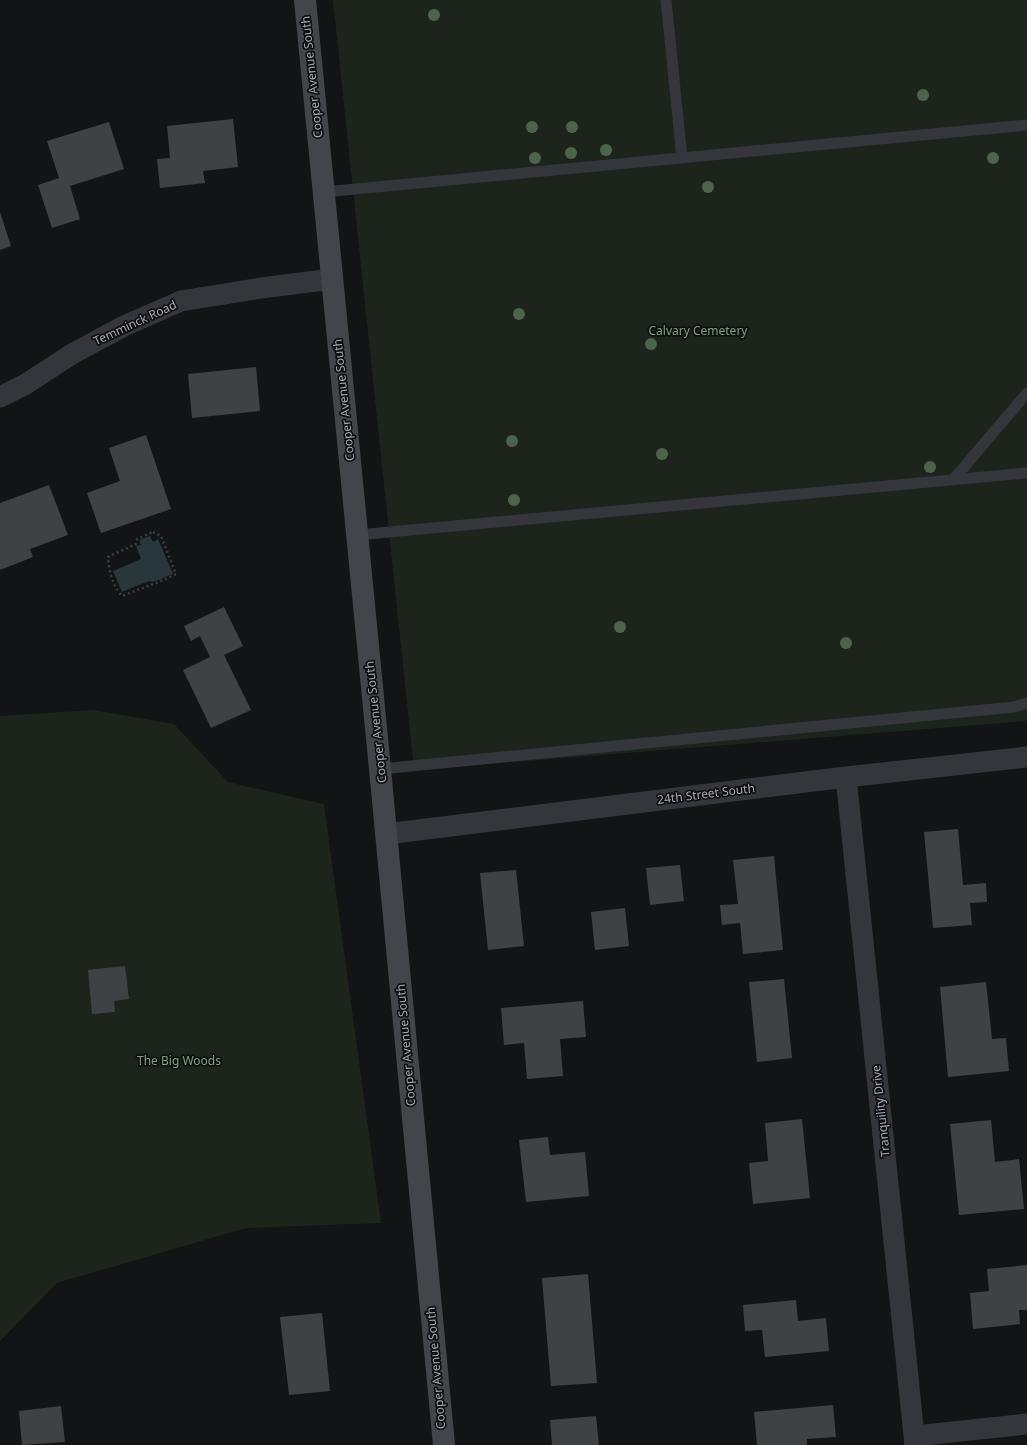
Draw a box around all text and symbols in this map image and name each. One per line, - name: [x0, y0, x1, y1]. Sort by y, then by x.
- street label: Cooper Avenue South: [297, 15, 326, 139]
- street label: Temminck Road: [91, 296, 179, 349]
- park label: Calvary Cemetery: [649, 322, 748, 339]
- street label: Cooper Avenue South: [329, 338, 358, 462]
- street label: Cooper Avenue South: [361, 660, 390, 784]
- street label: 24th Street South: [656, 779, 756, 808]
- street label: Cooper Avenue South: [392, 983, 419, 1107]
- park label: The Big Woods: [137, 1052, 221, 1069]
- street label: Tranquility Drive: [867, 1064, 894, 1158]
- street label: Cooper Avenue South: [422, 1306, 449, 1430]

